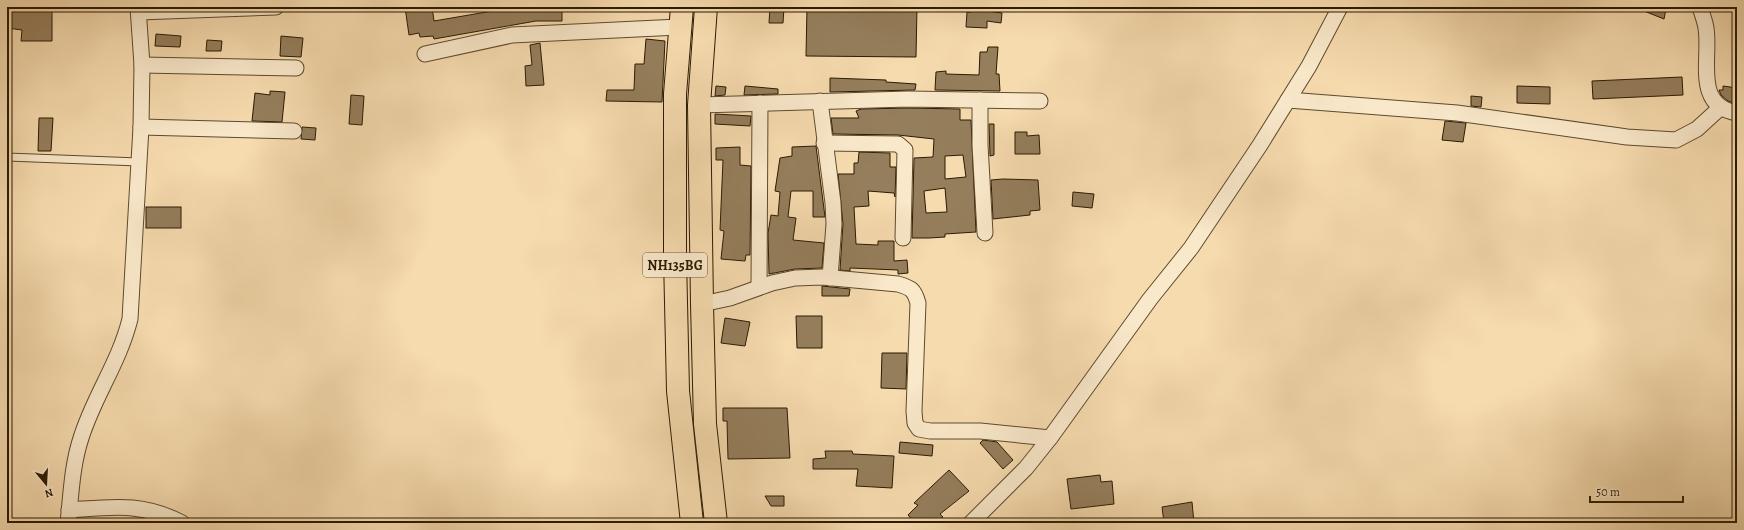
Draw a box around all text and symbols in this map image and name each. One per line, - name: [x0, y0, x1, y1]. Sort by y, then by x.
- road number: NH135BG: [643, 253, 707, 277]
- north arrow: [26, 464, 66, 504]
- scale bar: [1590, 478, 1683, 504]
- text: 50 m: [1596, 484, 1620, 500]
- text: N: [43, 485, 55, 501]

